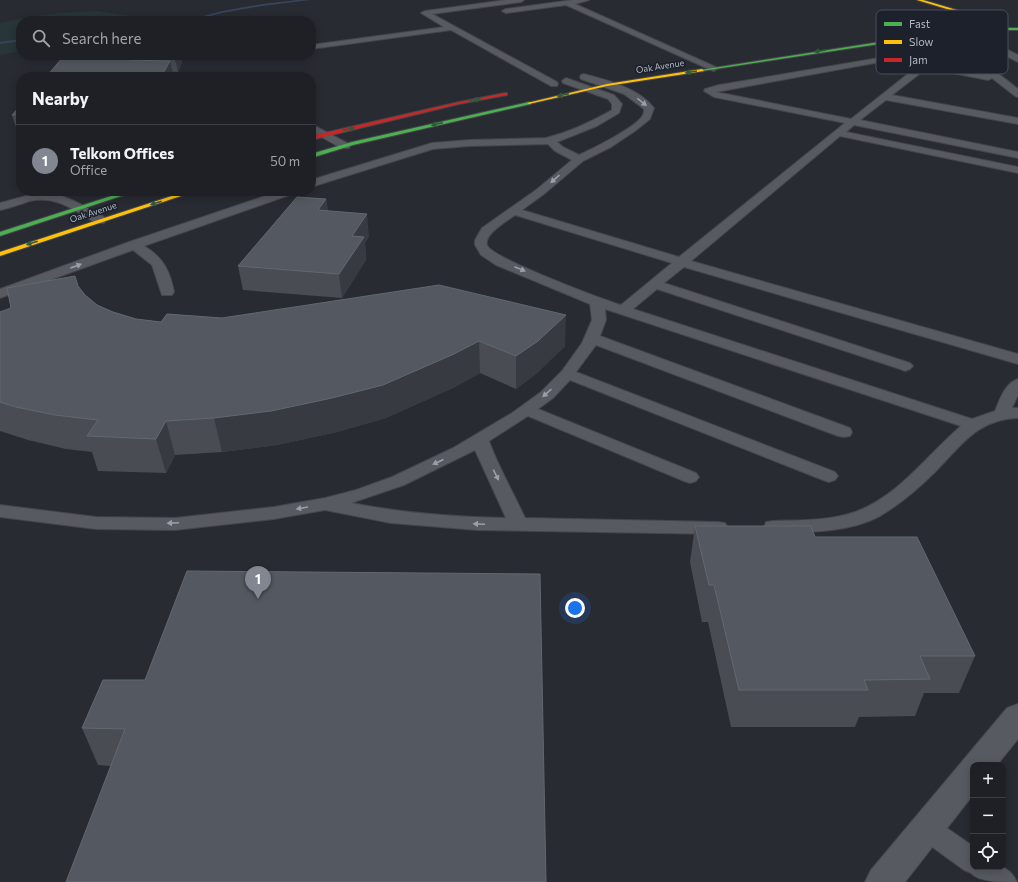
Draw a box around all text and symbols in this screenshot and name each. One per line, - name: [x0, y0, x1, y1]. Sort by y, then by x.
- legend: [876, 10, 1008, 74]
- search box: [16, 16, 316, 60]
- text: Fast: [909, 17, 931, 30]
- icon: search: [30, 27, 52, 49]
- text: Search here: [62, 29, 141, 47]
- text: Slow: [909, 35, 934, 48]
- one-way arrow: [814, 48, 826, 54]
- text: Jam: [909, 53, 928, 67]
- street label: Oak Avenue: [635, 57, 685, 75]
- one-way arrow: [685, 69, 697, 75]
- text: Nearby: [32, 88, 89, 109]
- one-way arrow: [557, 92, 570, 98]
- one-way arrow: [469, 96, 482, 102]
- one-way arrow: [636, 98, 647, 107]
- one-way arrow: [431, 122, 443, 128]
- one-way arrow: [343, 126, 355, 132]
- text: Telkom Offices: [70, 144, 174, 162]
- text: 1: [42, 153, 48, 169]
- text: 50 m: [270, 153, 300, 169]
- text: Office: [70, 162, 107, 178]
- one-way arrow: [550, 174, 560, 183]
- street label: Oak Avenue: [68, 199, 118, 225]
- one-way arrow: [150, 200, 162, 206]
- one-way arrow: [26, 240, 38, 246]
- one-way arrow: [71, 262, 83, 268]
- one-way arrow: [515, 267, 527, 273]
- one-way arrow: [542, 389, 553, 398]
- one-way arrow: [432, 459, 443, 465]
- one-way arrow: [493, 470, 499, 481]
- one-way arrow: [296, 505, 308, 511]
- one-way arrow: [167, 520, 179, 527]
- one-way arrow: [473, 520, 485, 527]
- pin: 1: [245, 566, 271, 599]
- your location: [565, 598, 585, 618]
- map controls: [970, 762, 1006, 870]
- button: +: [970, 762, 1006, 798]
- button: −: [970, 798, 1006, 834]
- button: locate: [970, 834, 1006, 870]

